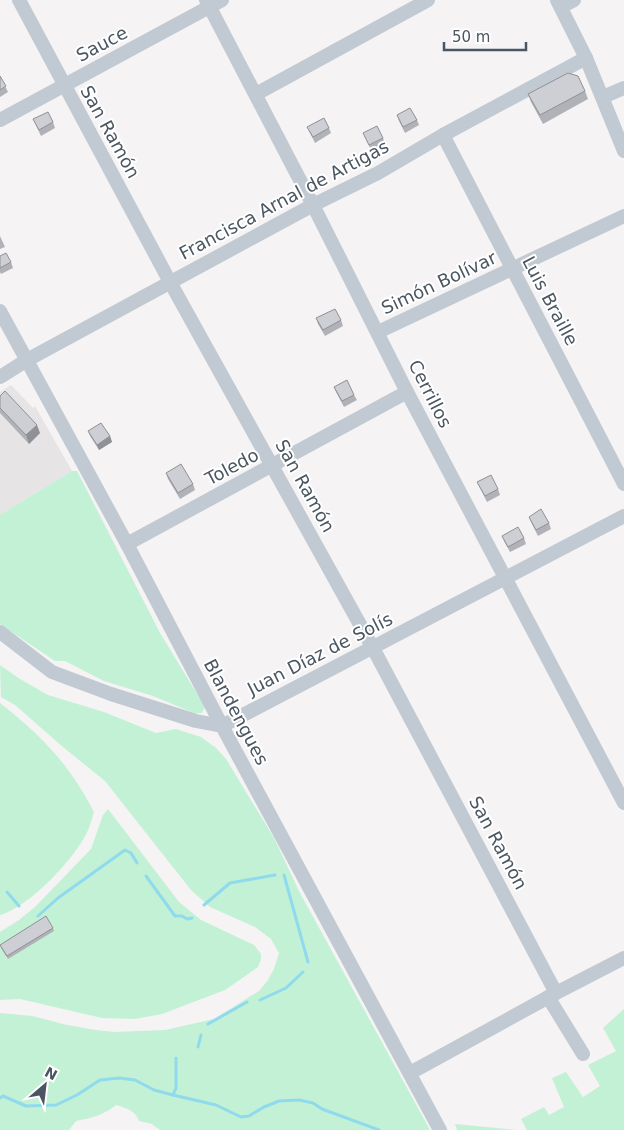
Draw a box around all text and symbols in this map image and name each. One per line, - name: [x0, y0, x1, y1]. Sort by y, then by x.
- scale bar: [444, 20, 526, 52]
- street label: Sauce: [73, 21, 131, 66]
- text: 50 m: [452, 28, 490, 46]
- street label: San Ramón: [76, 82, 145, 182]
- street label: Francisca Arnal de Artigas: [175, 135, 392, 264]
- street label: Simón Bolívar: [378, 246, 500, 318]
- street label: Luis Braille: [518, 253, 583, 349]
- street label: Cerrillos: [404, 356, 456, 431]
- street label: San Ramón: [271, 436, 340, 536]
- street label: Toledo: [201, 444, 262, 490]
- street label: Juan Díaz de Solís: [243, 608, 396, 700]
- street label: Blandengues: [200, 655, 273, 768]
- street label: San Ramón: [465, 793, 532, 893]
- north arrow: [20, 1060, 70, 1110]
- text: N: [42, 1064, 60, 1083]

